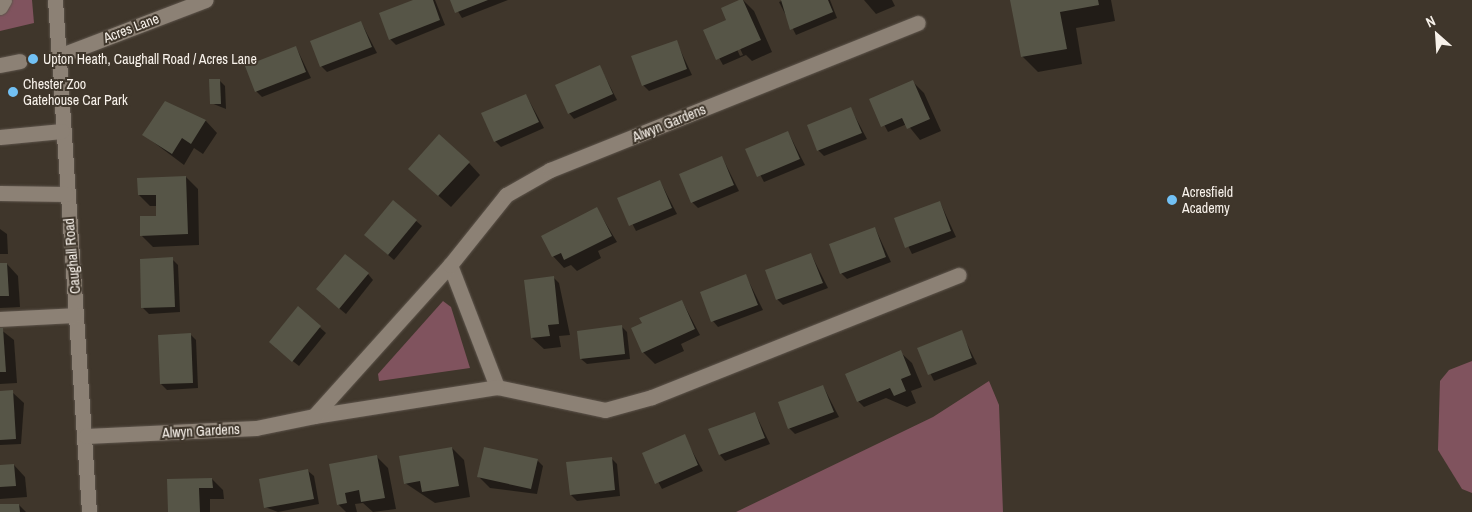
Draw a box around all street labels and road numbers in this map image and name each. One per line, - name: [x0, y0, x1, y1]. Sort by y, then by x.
- street label: Acres Lane: [101, 10, 161, 46]
- street label: Alwyn Gardens: [630, 101, 708, 145]
- street label: Caughall Road: [60, 217, 84, 295]
- street label: Alwyn Gardens: [162, 421, 240, 441]

